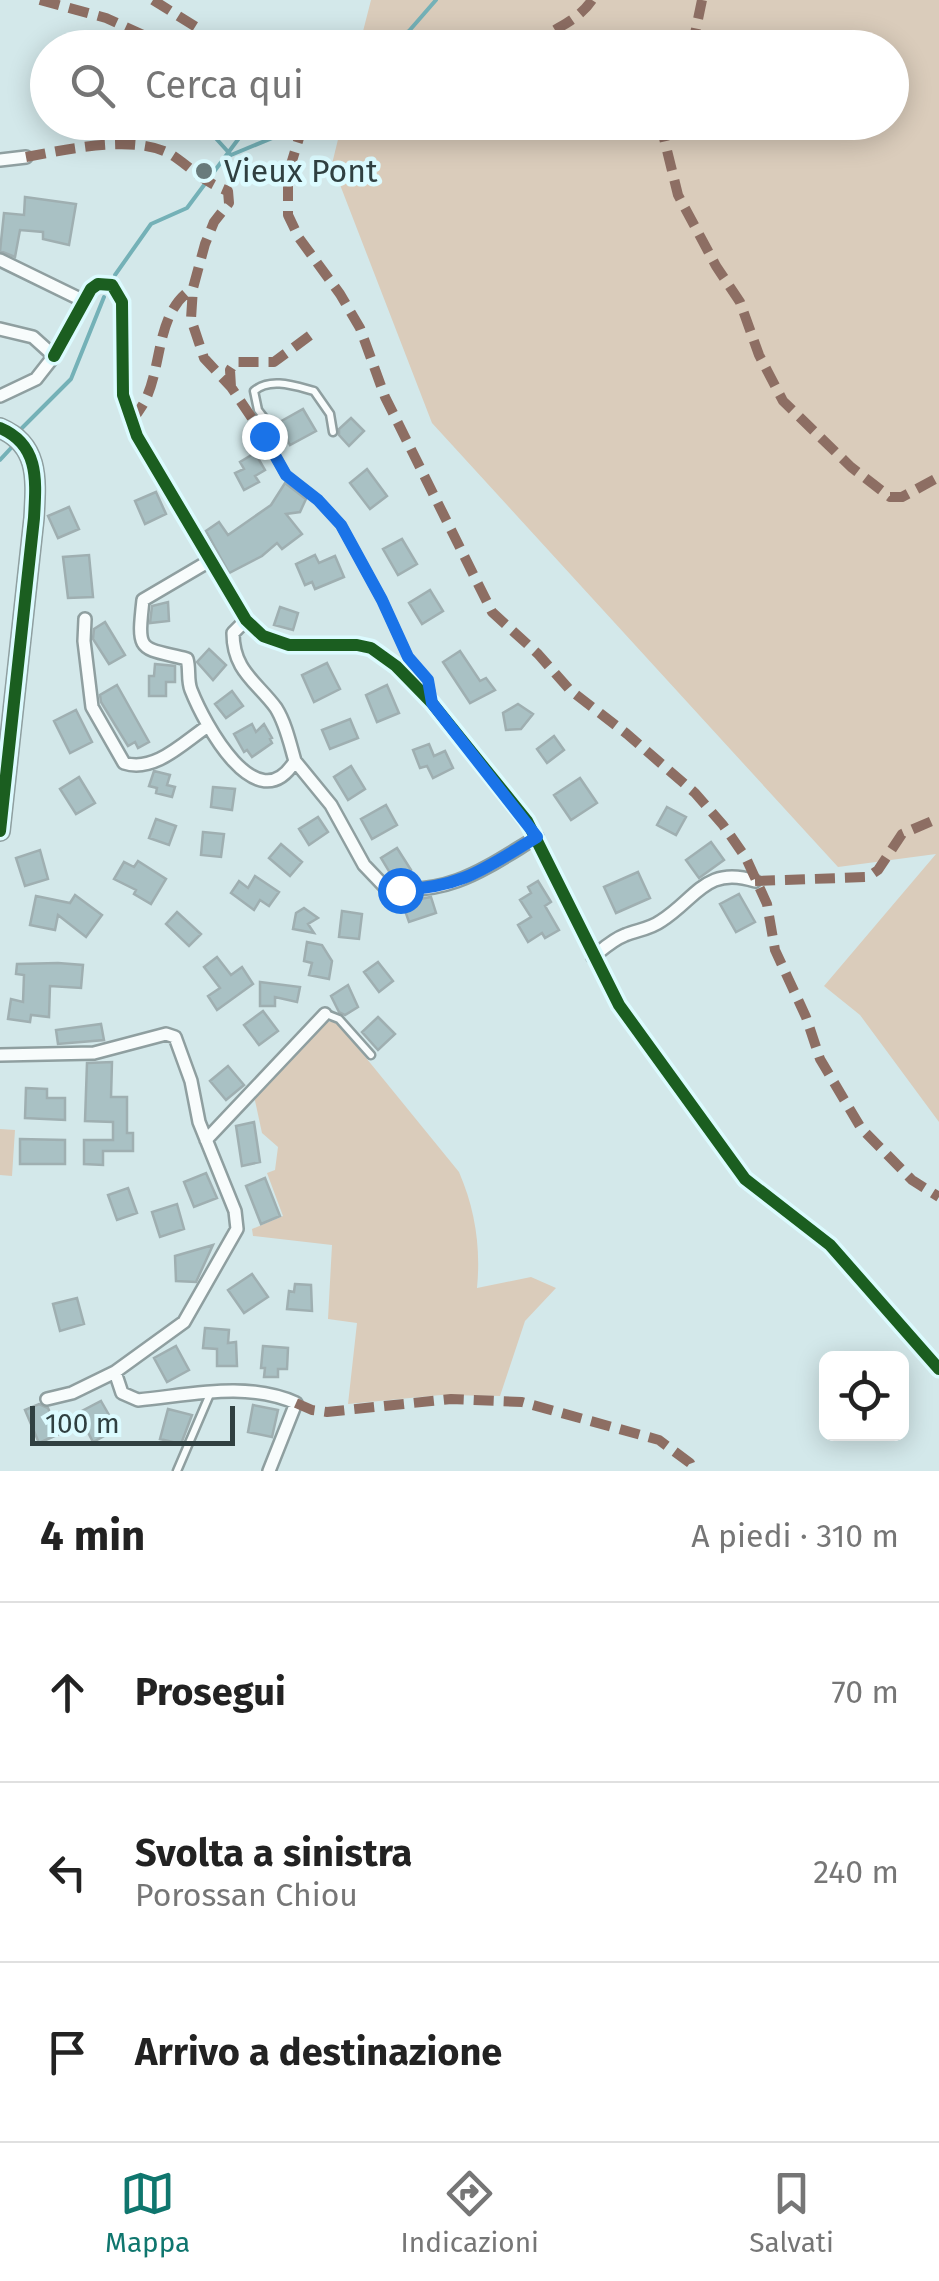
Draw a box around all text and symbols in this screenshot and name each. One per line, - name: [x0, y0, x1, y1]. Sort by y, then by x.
- search box: [30, 30, 909, 140]
- icon: search: [65, 58, 120, 113]
- text: Cerca qui: [145, 62, 304, 108]
- place label: Vieux Pont: [224, 152, 378, 190]
- marker: Vieux Pont: [193, 160, 215, 182]
- route end: [242, 414, 288, 460]
- route start: [378, 868, 424, 914]
- map controls: [819, 1351, 909, 1441]
- button: locate: [819, 1351, 909, 1441]
- scale bar: [30, 1401, 235, 1446]
- text: 100 m: [45, 1407, 120, 1440]
- text: 4 min: [40, 1511, 145, 1561]
- text: A piedi · 310 m: [691, 1517, 899, 1555]
- icon: ahead: [40, 1665, 95, 1720]
- text: Prosegui: [135, 1669, 286, 1715]
- text: 70 m: [831, 1673, 899, 1711]
- text: Svolta a sinistra: [135, 1830, 412, 1876]
- icon: left: [40, 1845, 95, 1900]
- text: 240 m: [813, 1853, 899, 1891]
- text: Porossan Chiou: [135, 1876, 358, 1914]
- icon: arrive: [40, 2025, 95, 2080]
- text: Arrivo a destinazione: [135, 2029, 502, 2075]
- tab: Mappa: [105, 2166, 190, 2259]
- tab: Indicazioni: [401, 2166, 539, 2259]
- tab: Salvati: [749, 2166, 834, 2259]

